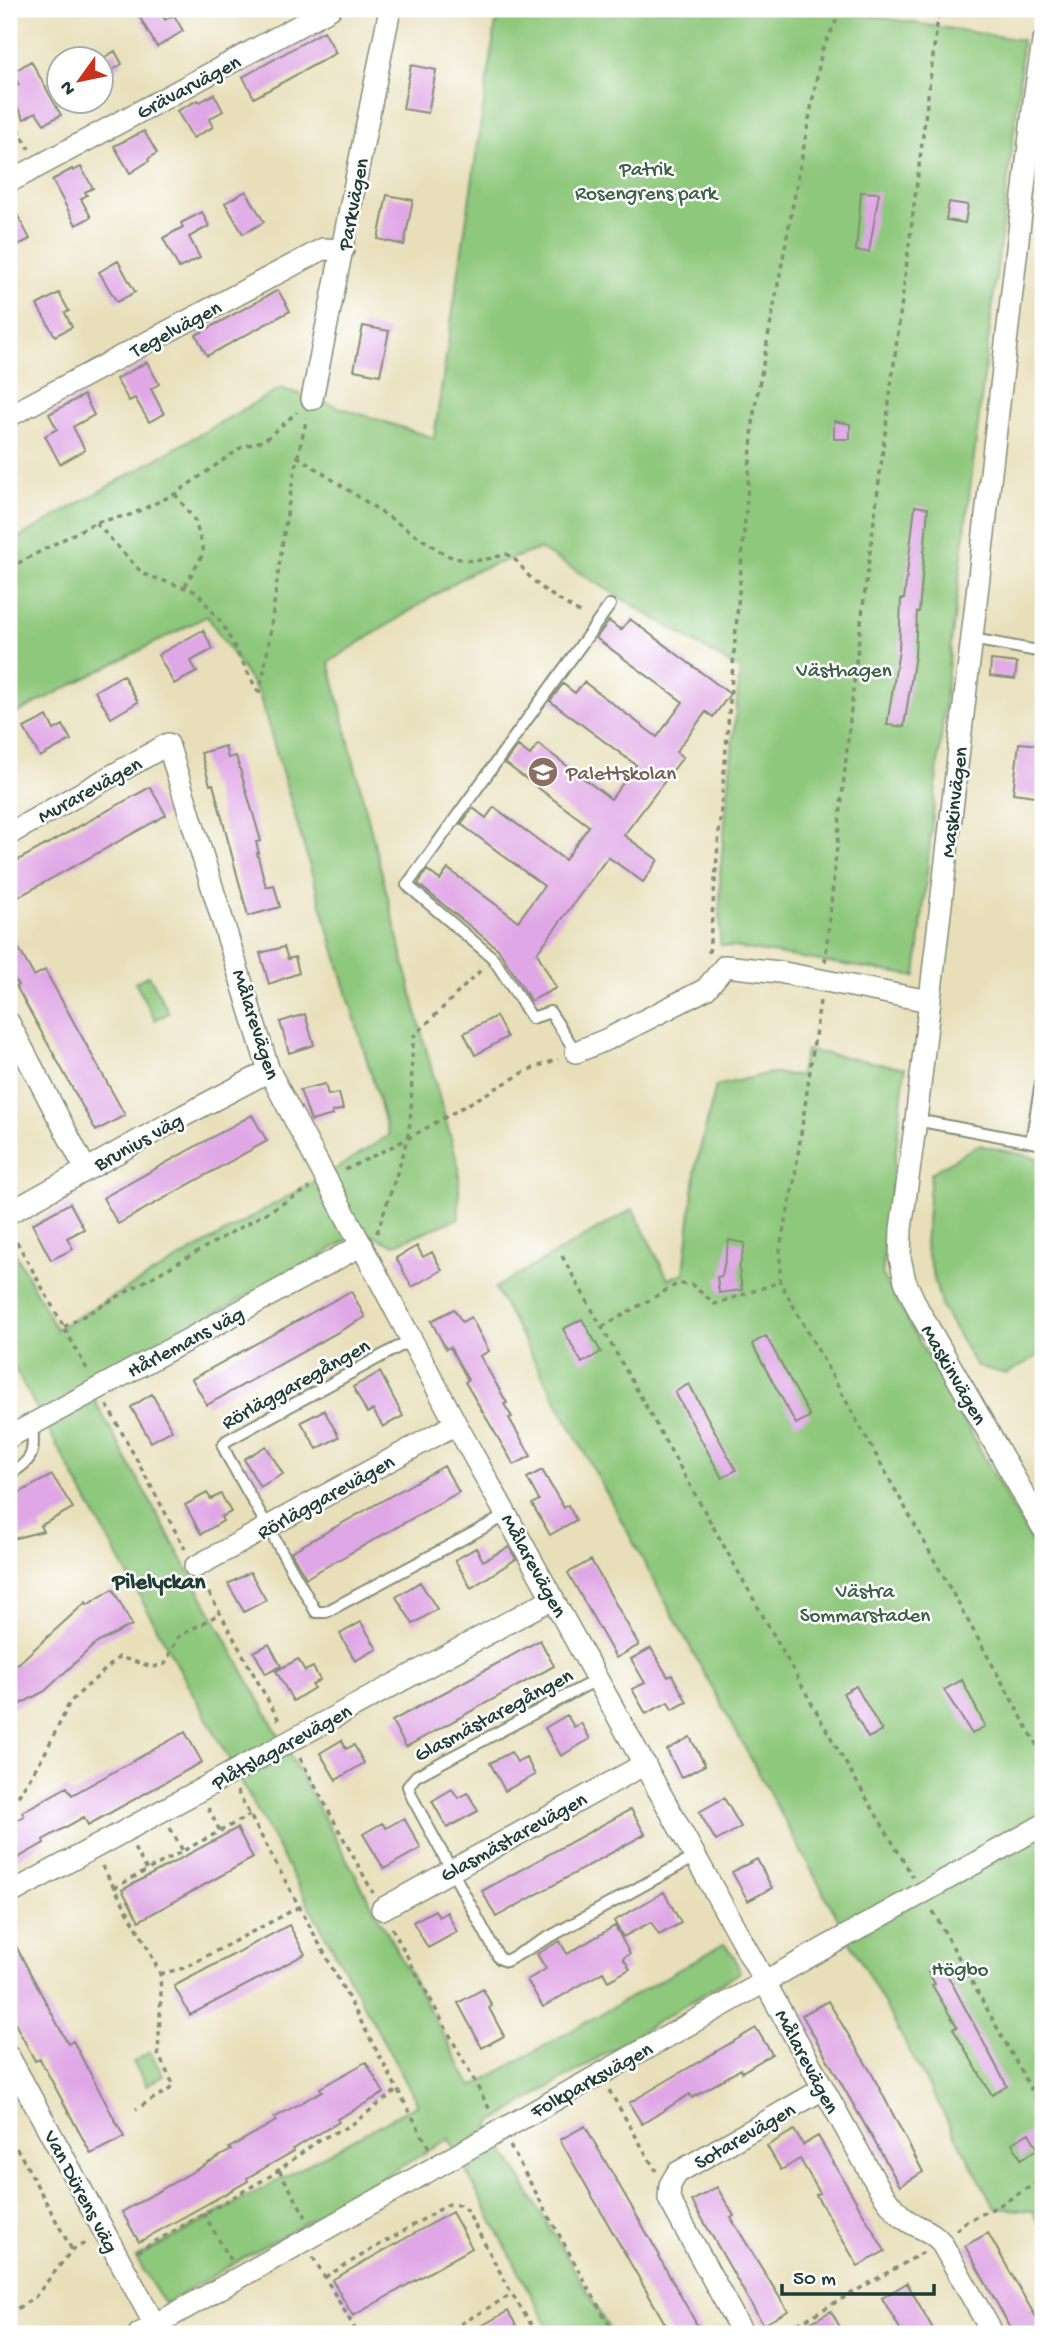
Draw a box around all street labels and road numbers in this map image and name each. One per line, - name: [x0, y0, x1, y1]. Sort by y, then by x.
- street label: Grävarvägen: [133, 51, 246, 127]
- street label: Parkvägen: [334, 156, 377, 254]
- street label: Tegelvägen: [126, 297, 227, 366]
- street label: Maskinvägen: [937, 746, 976, 859]
- street label: Murarevägen: [34, 753, 147, 831]
- street label: Målarevägen: [224, 967, 283, 1083]
- street label: Brunius väg: [90, 1109, 189, 1179]
- street label: Hårlemans väg: [124, 1303, 249, 1385]
- street label: Maskinvägen: [913, 1321, 991, 1430]
- street label: Rörläggaregången: [218, 1335, 375, 1437]
- street label: Rörläggarevägen: [254, 1451, 400, 1547]
- street label: Målarevägen: [493, 1511, 571, 1623]
- street label: Glasmästaregången: [411, 1665, 578, 1770]
- street label: Plåtslagarevägen: [208, 1700, 357, 1798]
- street label: Glasmästarevägen: [437, 1788, 592, 1890]
- street label: Målarevägen: [767, 2006, 843, 2119]
- street label: Folkparksvägen: [526, 2038, 658, 2126]
- street label: Sotarevägen: [691, 2099, 801, 2177]
- street label: Van Dürens väg: [36, 2126, 122, 2258]

